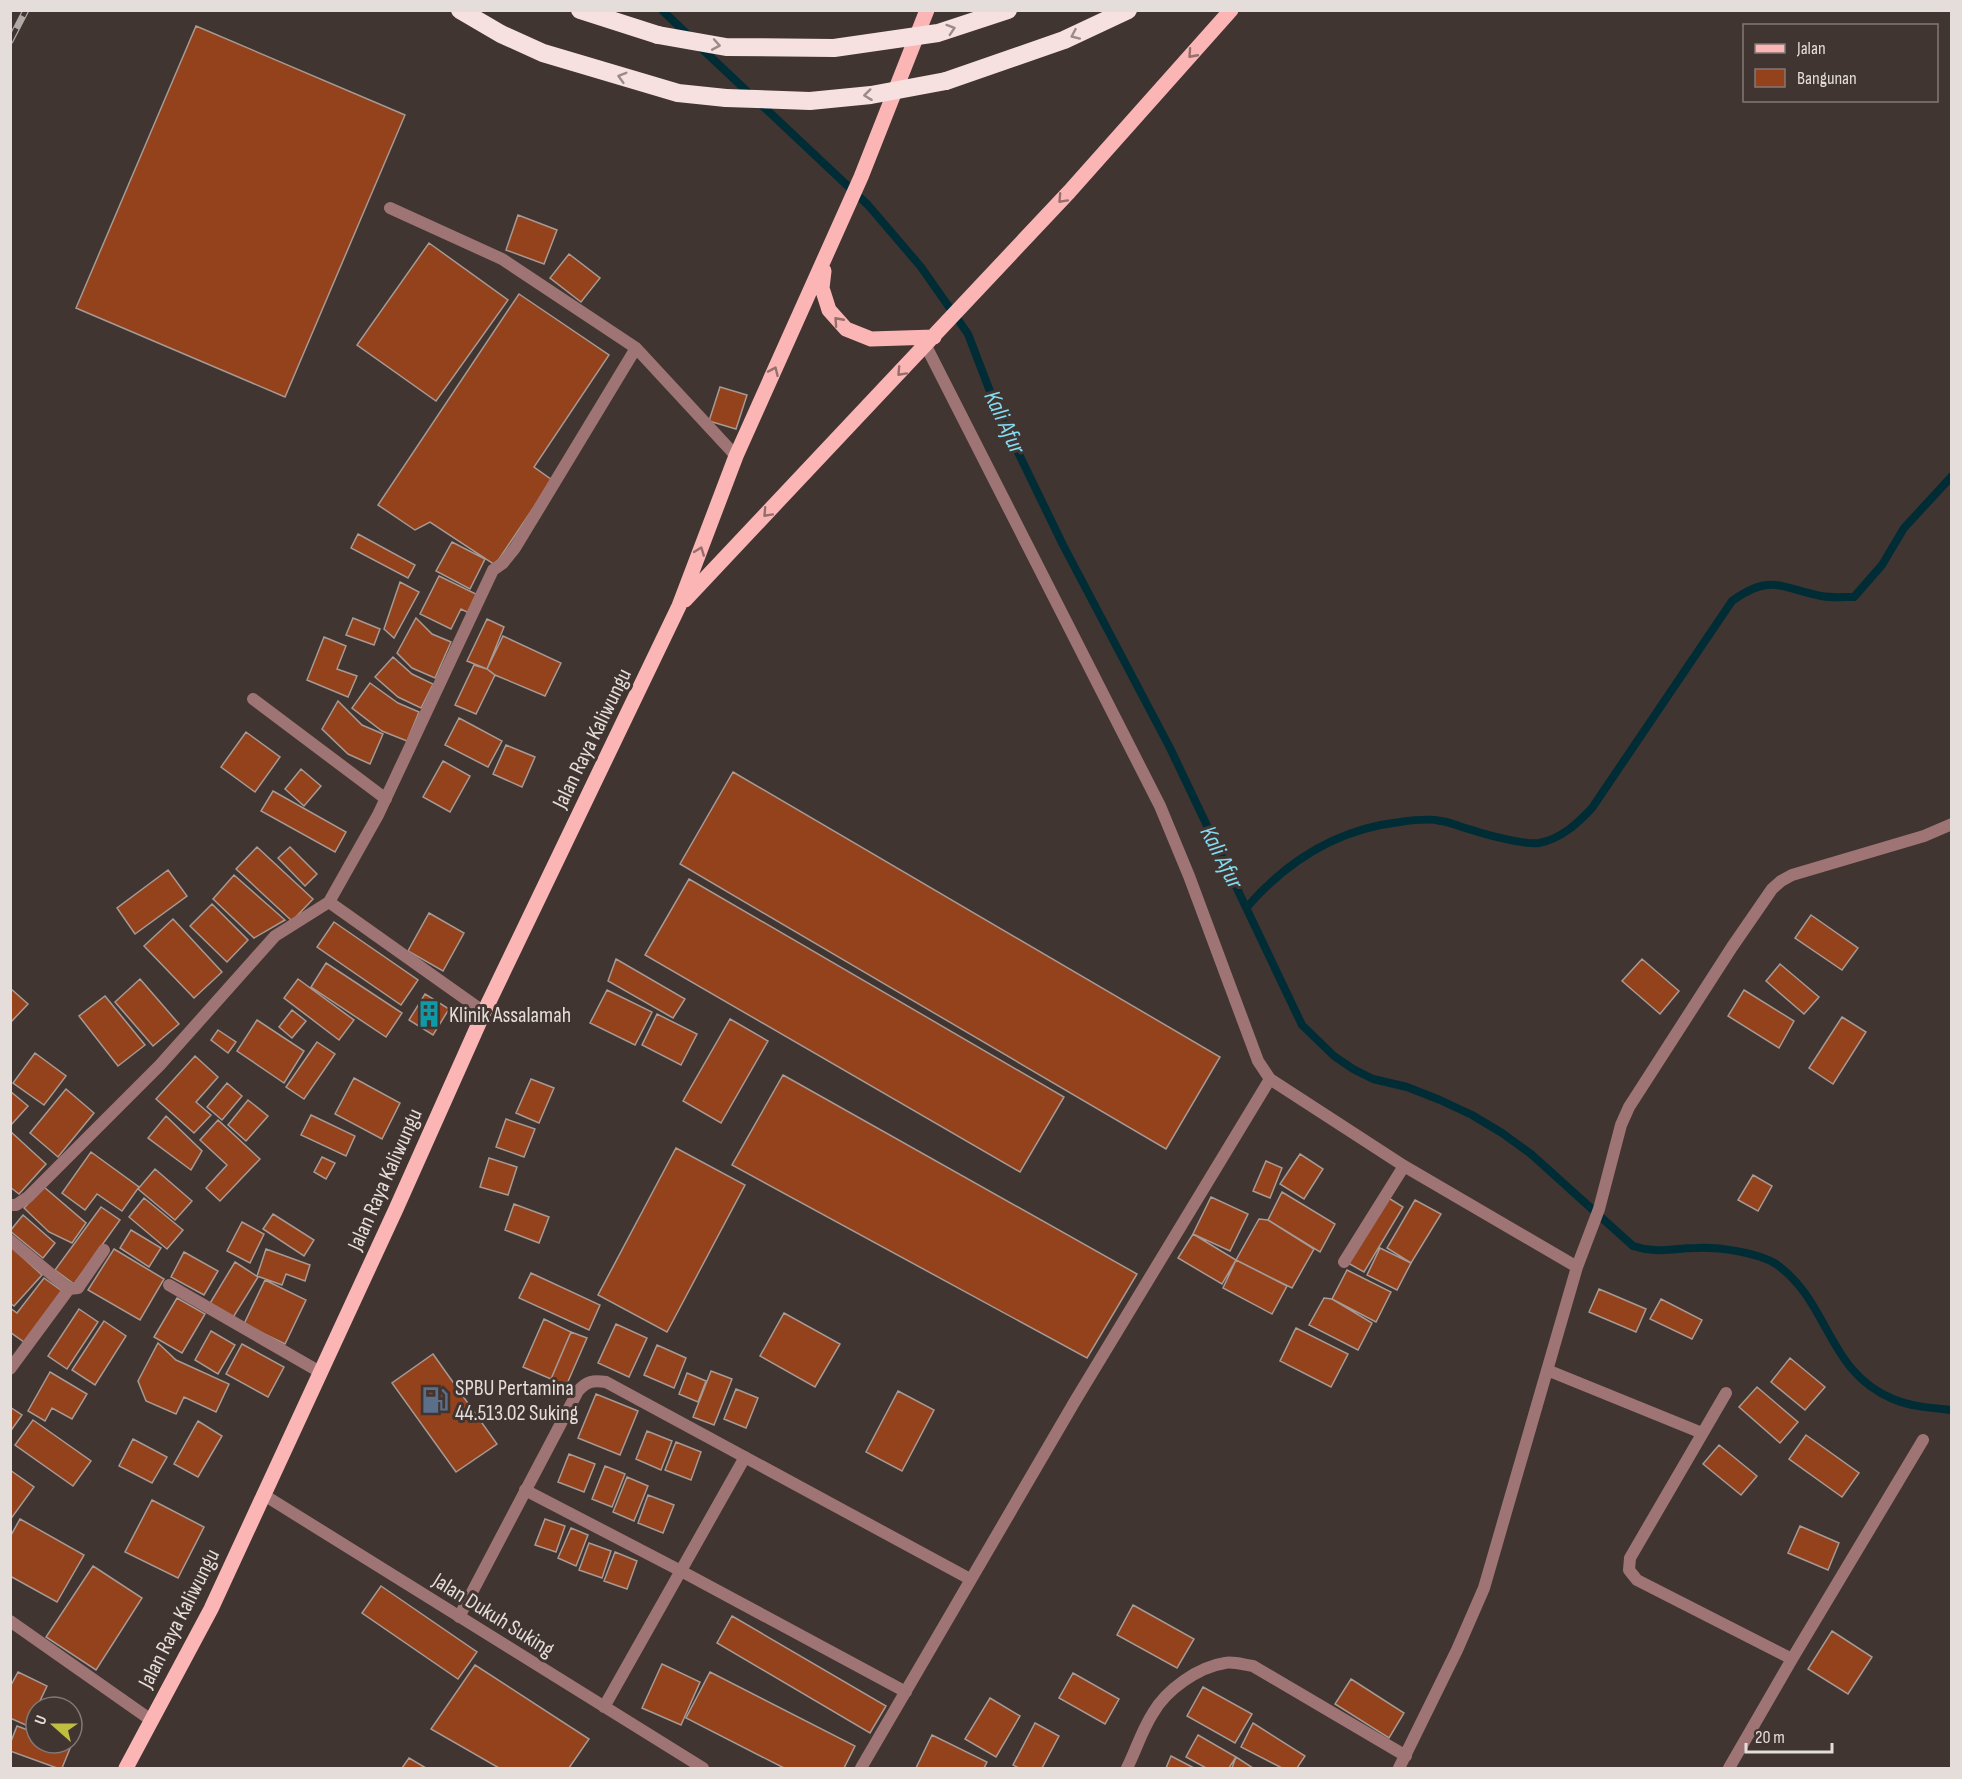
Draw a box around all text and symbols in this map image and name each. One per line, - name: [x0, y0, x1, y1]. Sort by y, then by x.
- one-way arrow: [945, 24, 956, 37]
- legend: [1743, 24, 1938, 102]
- one-way arrow: [1071, 28, 1082, 40]
- one-way arrow: [710, 38, 720, 51]
- text: Jalan: [1796, 38, 1826, 59]
- one-way arrow: [1188, 47, 1199, 58]
- text: Bangunan: [1797, 68, 1857, 89]
- one-way arrow: [617, 72, 628, 84]
- one-way arrow: [863, 88, 873, 100]
- one-way arrow: [1058, 193, 1069, 203]
- one-way arrow: [834, 317, 845, 328]
- one-way arrow: [898, 364, 909, 375]
- one-way arrow: [767, 366, 779, 377]
- water label: Kali Afur: [977, 386, 1032, 460]
- one-way arrow: [763, 507, 774, 517]
- one-way arrow: [693, 546, 706, 557]
- street label: Jalan Raya Kaliwungu: [546, 664, 638, 814]
- water label: Kali Afur: [1194, 821, 1250, 895]
- building icon: Klinik Assalamah: [414, 999, 444, 1029]
- place label: Klinik Assalamah: [449, 1002, 571, 1029]
- street label: Jalan Raya Kaliwungu: [342, 1104, 429, 1256]
- place label: SPBU Pertamina 44.513.02 Suking: [455, 1375, 579, 1427]
- fuel station icon: SPBU Pertamina 44.513.02 Suking: [420, 1385, 450, 1415]
- street label: Jalan Raya Kaliwungu: [132, 1545, 226, 1694]
- street label: Jalan Dukuh Suking: [427, 1567, 559, 1663]
- north arrow: [24, 1695, 84, 1755]
- text: U: [31, 1713, 52, 1727]
- scale bar: [1746, 1716, 1832, 1754]
- text: 20 m: [1755, 1727, 1785, 1748]

